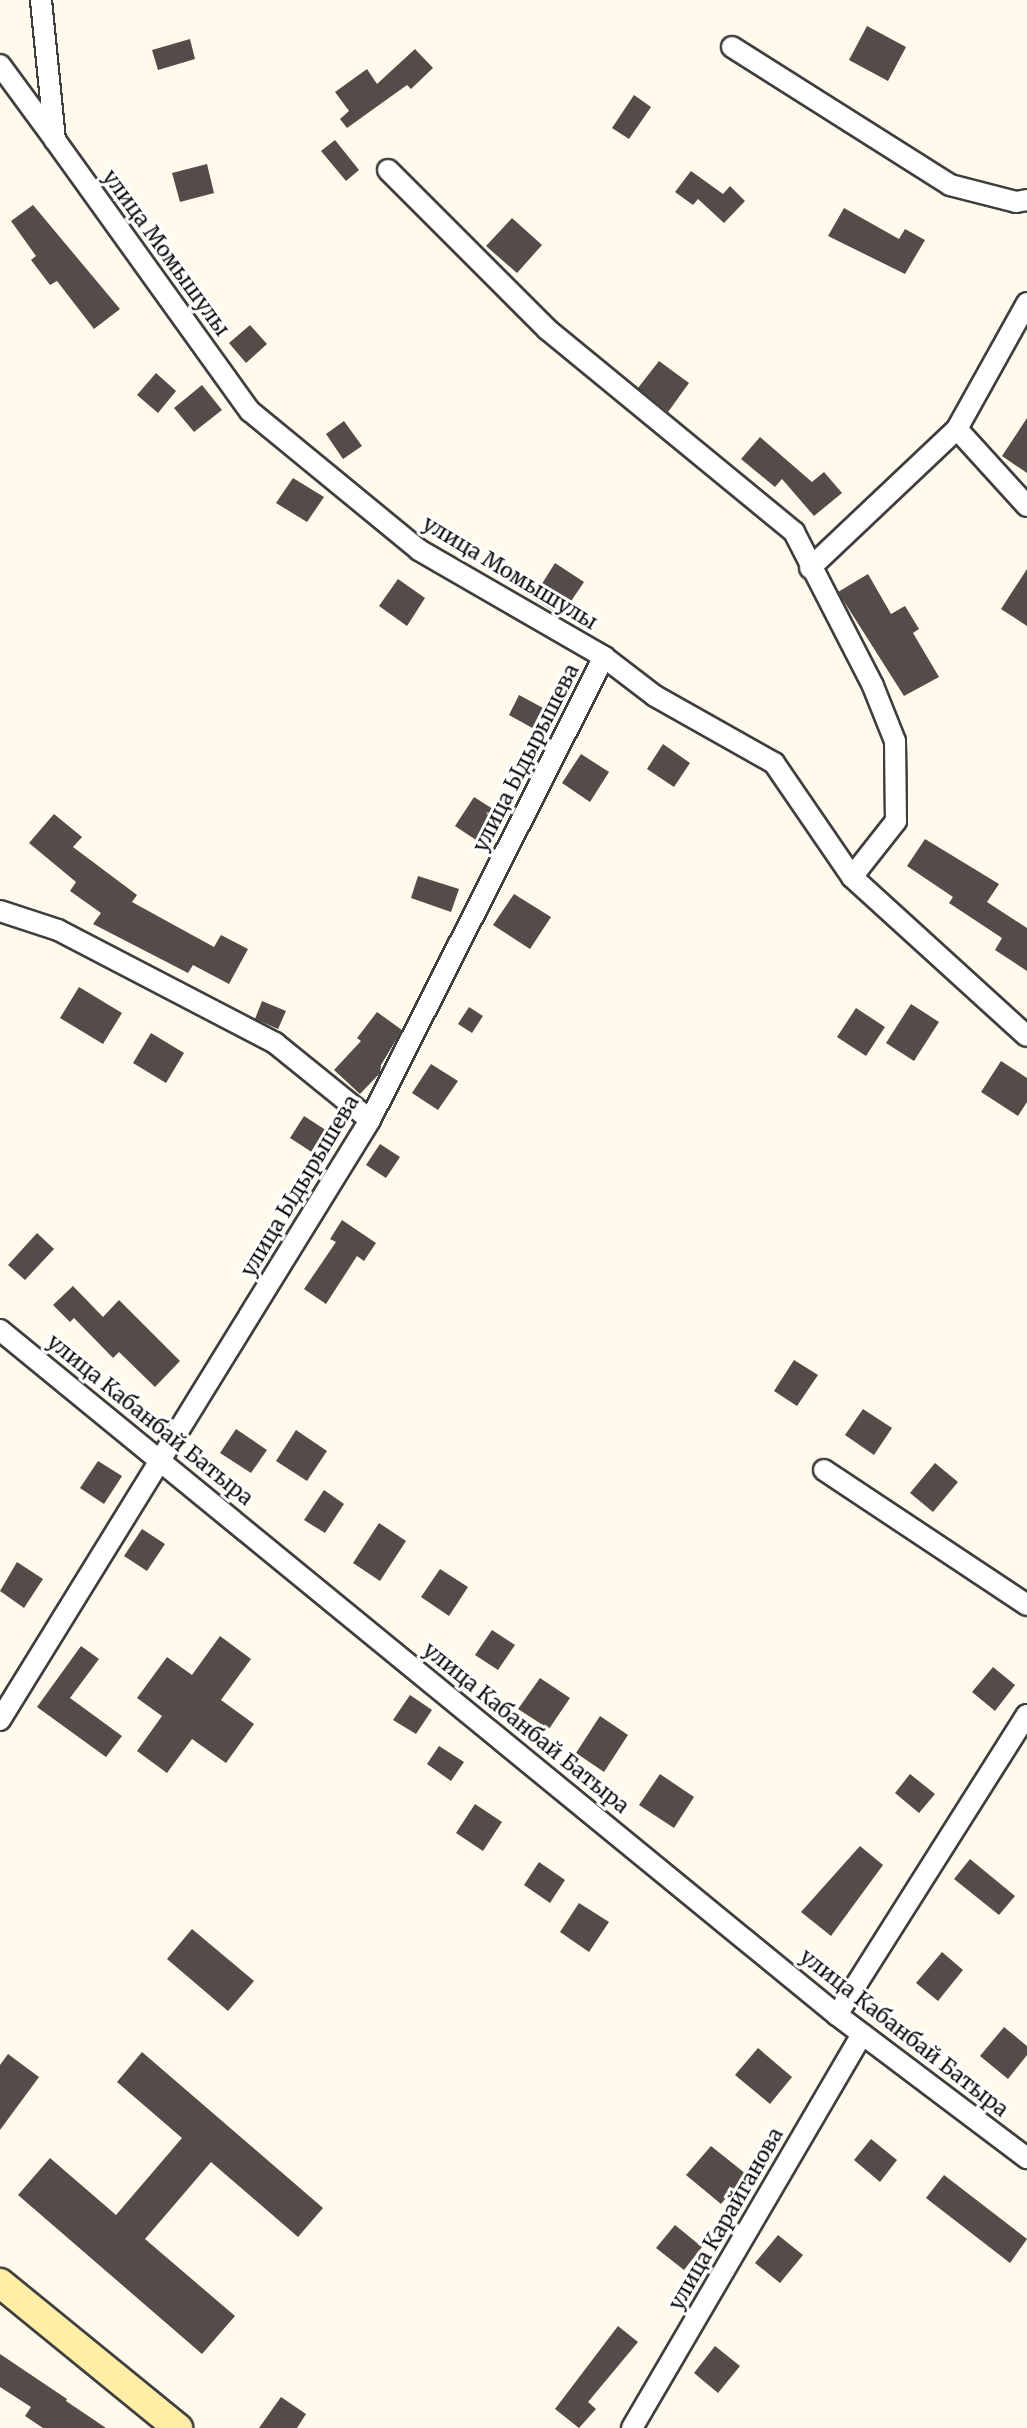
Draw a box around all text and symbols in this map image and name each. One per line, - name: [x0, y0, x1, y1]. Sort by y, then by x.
- street label: улица Момышулы: [97, 165, 235, 341]
- street label: улица Момышулы: [418, 511, 602, 635]
- street label: улица Ыдырышева: [468, 660, 584, 856]
- street label: улица Ыдырышева: [236, 1091, 364, 1281]
- street label: улица Кабанбай Батыра: [42, 1329, 258, 1511]
- street label: улица Кабанбай Батыра: [418, 1637, 634, 1819]
- street label: улица Кабанбай Батыра: [795, 1944, 1013, 2122]
- street label: улица Карайганова: [664, 2123, 788, 2315]

